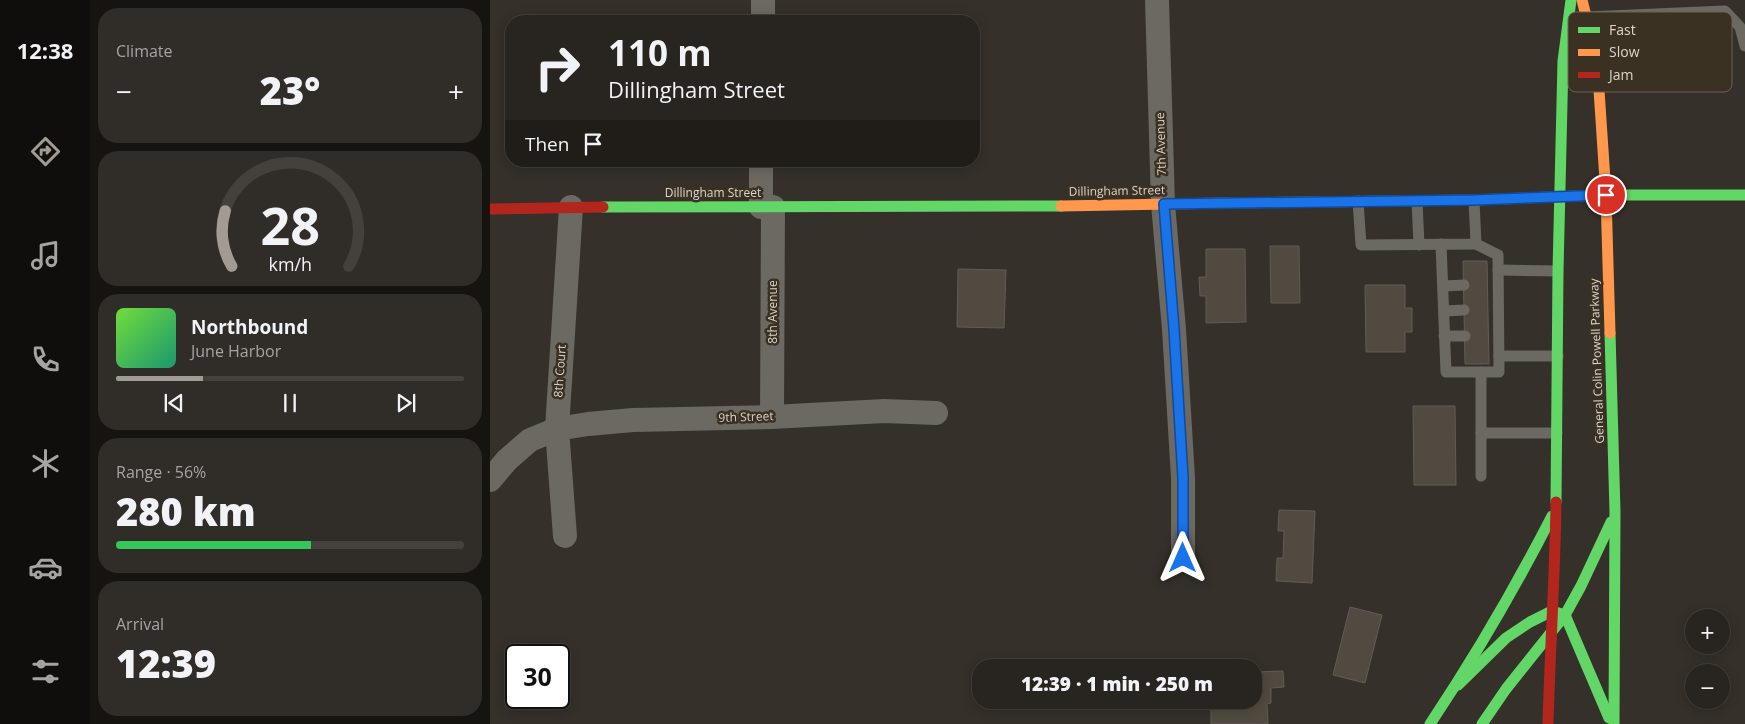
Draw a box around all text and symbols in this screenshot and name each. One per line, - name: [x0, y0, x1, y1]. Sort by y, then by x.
- legend: [1568, 12, 1732, 92]
- text: Fast: [1609, 20, 1636, 39]
- text: 110 m: [608, 29, 712, 76]
- text: 12:38: [17, 35, 73, 65]
- icon: right: [525, 35, 590, 100]
- text: Climate: [116, 40, 173, 62]
- text: Slow: [1609, 42, 1640, 61]
- text: 23°: [260, 64, 320, 116]
- text: Jam: [1607, 65, 1634, 84]
- text: −: [116, 72, 132, 110]
- text: +: [448, 72, 464, 110]
- text: Dillingham Street: [608, 74, 785, 104]
- street label: 7th Avenue: [1151, 112, 1170, 176]
- icon: arrive: [579, 130, 607, 158]
- text: Then: [525, 131, 569, 157]
- icon: directions: [28, 134, 63, 169]
- pin: [1585, 174, 1627, 216]
- street label: Dillingham Street: [1069, 181, 1165, 200]
- icon: arrive: [1592, 181, 1620, 209]
- street label: Dillingham Street: [665, 184, 761, 201]
- text: 28: [260, 189, 320, 260]
- icon: music: [28, 238, 63, 273]
- text: km/h: [268, 252, 312, 276]
- street label: General Colin Powell Parkway: [1585, 277, 1608, 444]
- street label: 8th Avenue: [764, 280, 781, 344]
- text: Northbound: [191, 314, 308, 340]
- text: June Harbor: [191, 340, 281, 362]
- icon: phone: [28, 342, 63, 377]
- street label: 8th Court: [549, 344, 570, 398]
- icon: previous: [160, 389, 188, 417]
- icon: pause: [276, 389, 304, 417]
- icon: next: [392, 389, 420, 417]
- street label: 9th Street: [718, 407, 774, 426]
- icon: climate: [28, 446, 63, 481]
- text: Range · 56%: [116, 461, 206, 483]
- text: 280 km: [116, 485, 256, 537]
- position arrow: [1156, 531, 1208, 583]
- icon: car: [28, 550, 63, 585]
- map controls: [1685, 609, 1730, 709]
- button: +: [1685, 609, 1730, 654]
- text: Arrival: [116, 613, 164, 635]
- text: 12:39: [116, 637, 216, 689]
- speed limit sign: 30: [505, 644, 570, 709]
- icon: filters: [28, 654, 63, 689]
- button: −: [1685, 664, 1730, 709]
- text: 12:39 · 1 min · 250 m: [1021, 671, 1213, 697]

